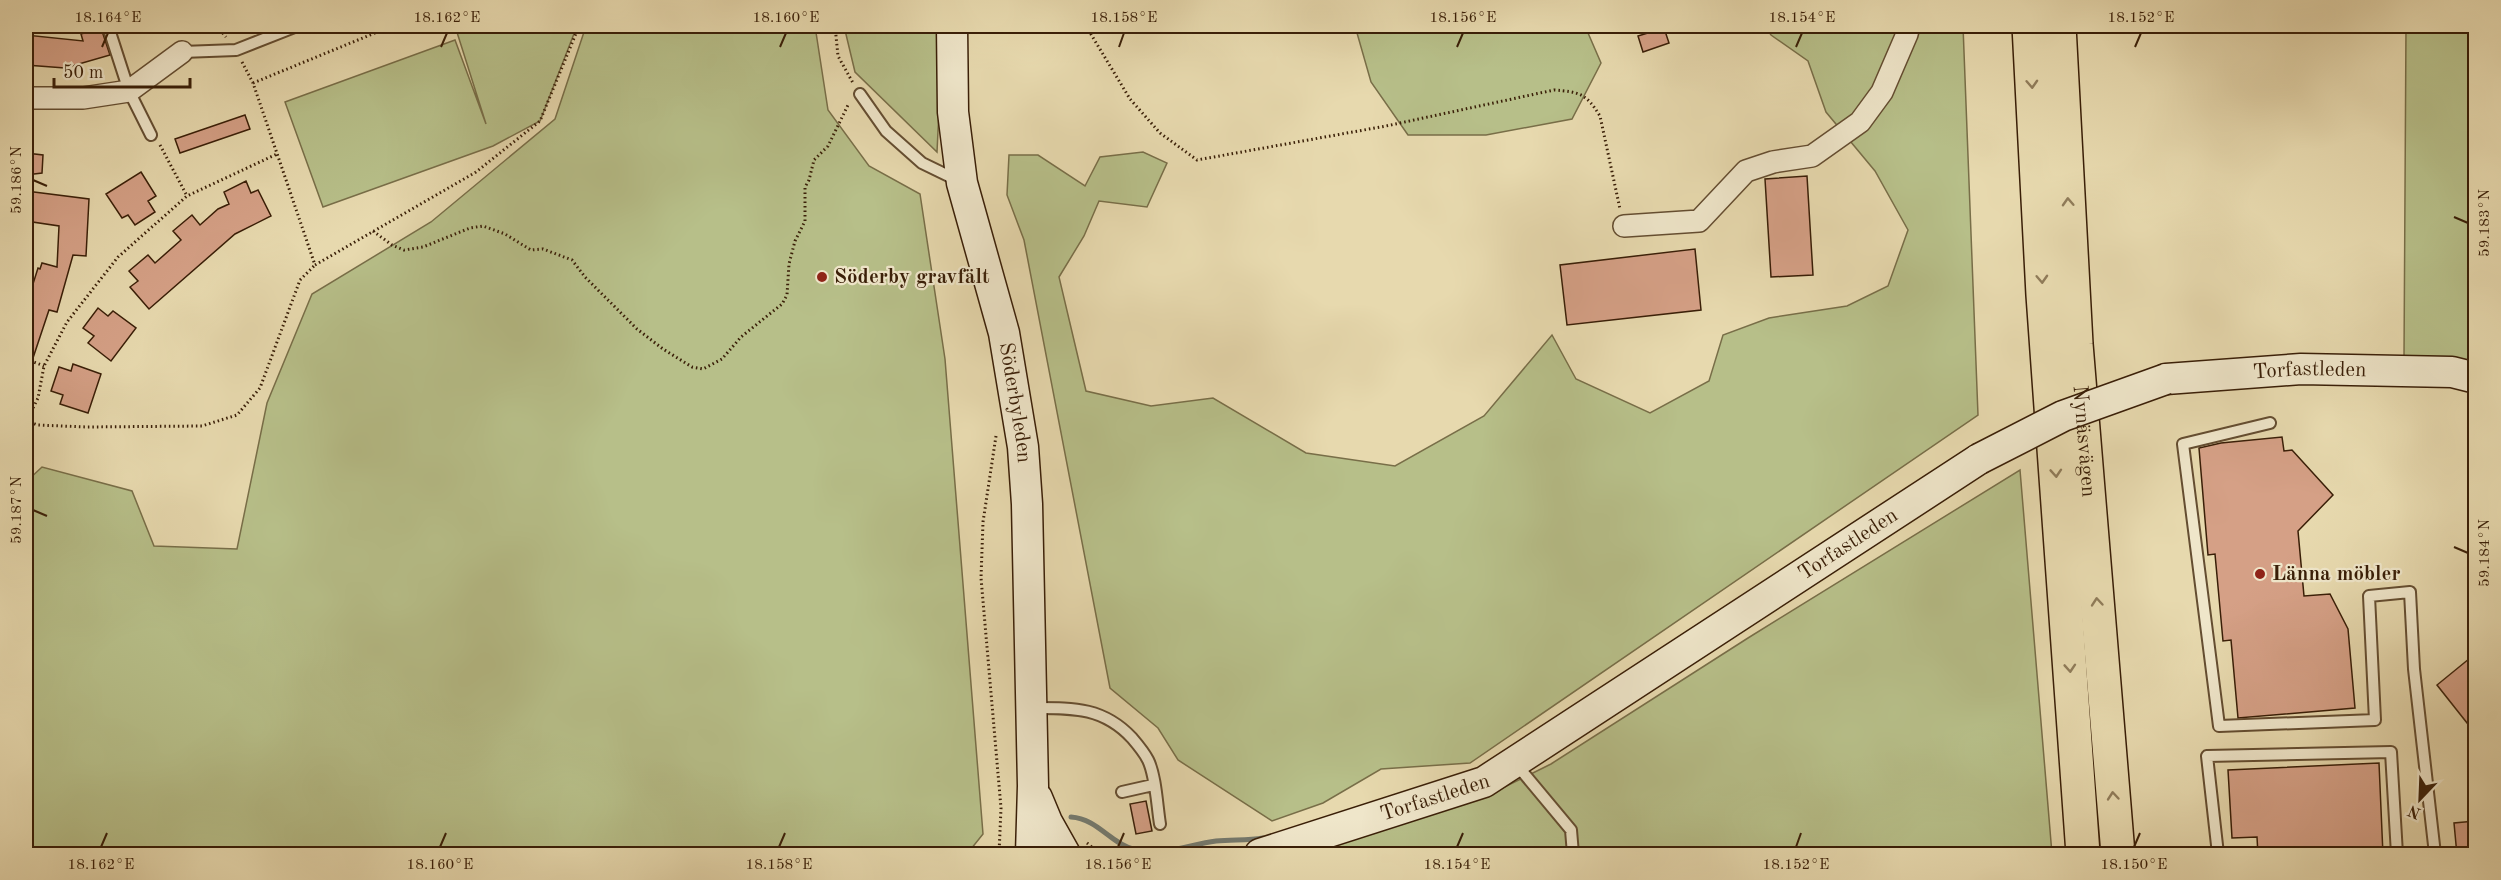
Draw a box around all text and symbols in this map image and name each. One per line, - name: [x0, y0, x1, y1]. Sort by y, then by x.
- text: 18.164°E: [75, 11, 141, 26]
- text: 18.162°E: [414, 11, 480, 26]
- text: 18.160°E: [753, 11, 819, 26]
- text: 18.158°E: [1091, 11, 1157, 26]
- text: 18.156°E: [1430, 11, 1496, 26]
- text: 18.154°E: [1769, 11, 1835, 26]
- text: 18.152°E: [2108, 11, 2174, 26]
- scale bar: [54, 51, 190, 89]
- text: 50 m: [63, 64, 103, 82]
- one-way arrow: [2025, 79, 2038, 88]
- text: 59.186°N: [10, 146, 25, 214]
- text: 59.183°N: [2478, 189, 2493, 257]
- one-way arrow: [2061, 197, 2074, 206]
- place label: Söderby gravfält: [834, 267, 990, 288]
- marker: Söderby gravfält: [815, 270, 829, 284]
- one-way arrow: [2036, 274, 2049, 283]
- street label: Söderbyleden: [995, 341, 1035, 464]
- street label: Torfastleden: [2252, 358, 2367, 383]
- street label: Nynäsvägen: [2069, 385, 2099, 498]
- one-way arrow: [2049, 469, 2062, 478]
- text: 59.187°N: [10, 476, 25, 544]
- street label: Torfastleden: [1795, 505, 1901, 584]
- text: 59.184°N: [2478, 519, 2493, 587]
- place label: Länna möbler: [2272, 564, 2401, 585]
- marker: Länna möbler: [2253, 567, 2267, 581]
- one-way arrow: [2091, 597, 2104, 606]
- one-way arrow: [2063, 663, 2076, 672]
- north arrow: [2390, 769, 2450, 829]
- street label: Torfastleden: [1378, 770, 1493, 825]
- one-way arrow: [2107, 792, 2120, 801]
- text: N: [2405, 801, 2424, 821]
- text: 18.162°E: [68, 858, 134, 873]
- text: 18.160°E: [407, 858, 473, 873]
- text: 18.158°E: [746, 858, 812, 873]
- text: 18.156°E: [1085, 858, 1151, 873]
- text: 18.154°E: [1424, 858, 1490, 873]
- text: 18.152°E: [1763, 858, 1829, 873]
- text: 18.150°E: [2101, 858, 2167, 873]

